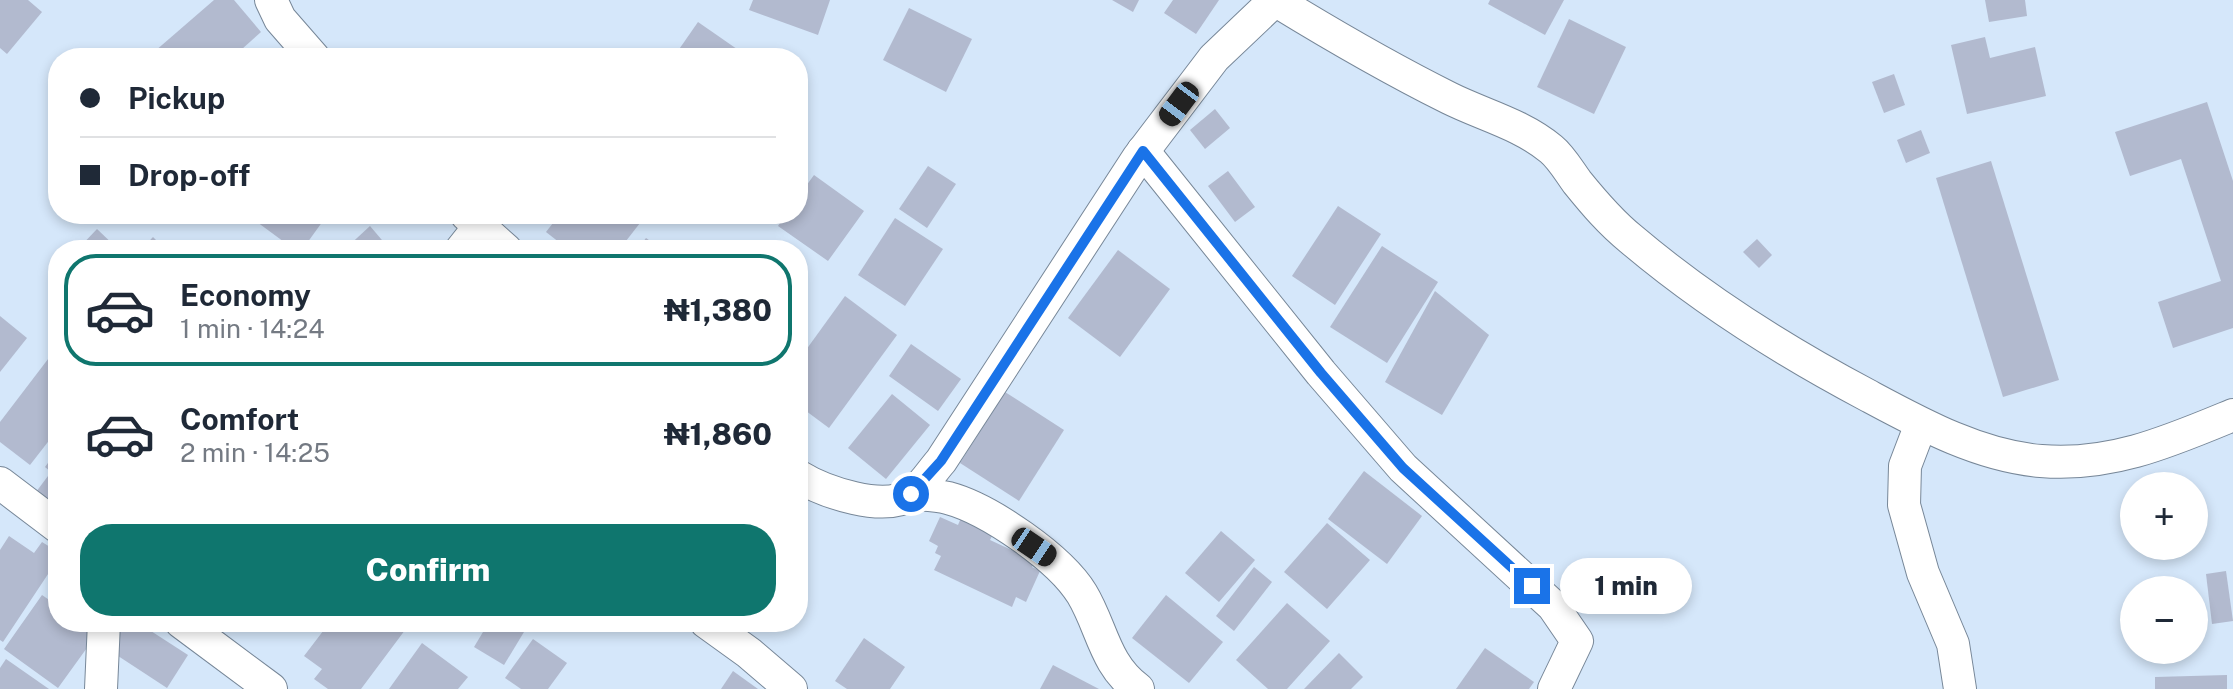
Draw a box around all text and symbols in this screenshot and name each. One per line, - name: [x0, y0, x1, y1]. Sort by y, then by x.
- car: [1155, 78, 1203, 130]
- text: Pickup: [128, 80, 225, 116]
- text: Drop-off: [128, 157, 250, 193]
- icon: car: [84, 274, 156, 346]
- text: Economy: [180, 277, 311, 313]
- text: ₦1,380: [664, 292, 772, 328]
- text: 1 min · 14:24: [180, 313, 325, 344]
- icon: car: [84, 398, 156, 470]
- text: Comfort: [180, 401, 299, 437]
- text: ₦1,860: [664, 416, 772, 452]
- text: 2 min · 14:25: [180, 437, 330, 468]
- map controls: [2120, 472, 2208, 664]
- button: +: [2120, 472, 2208, 560]
- route start: [893, 476, 929, 512]
- button: Confirm: [80, 524, 776, 616]
- car: [1007, 524, 1061, 570]
- callout: 1 min: [1560, 558, 1692, 614]
- route end: [1514, 568, 1550, 604]
- text: 1 min: [1594, 570, 1658, 601]
- button: −: [2120, 576, 2208, 664]

